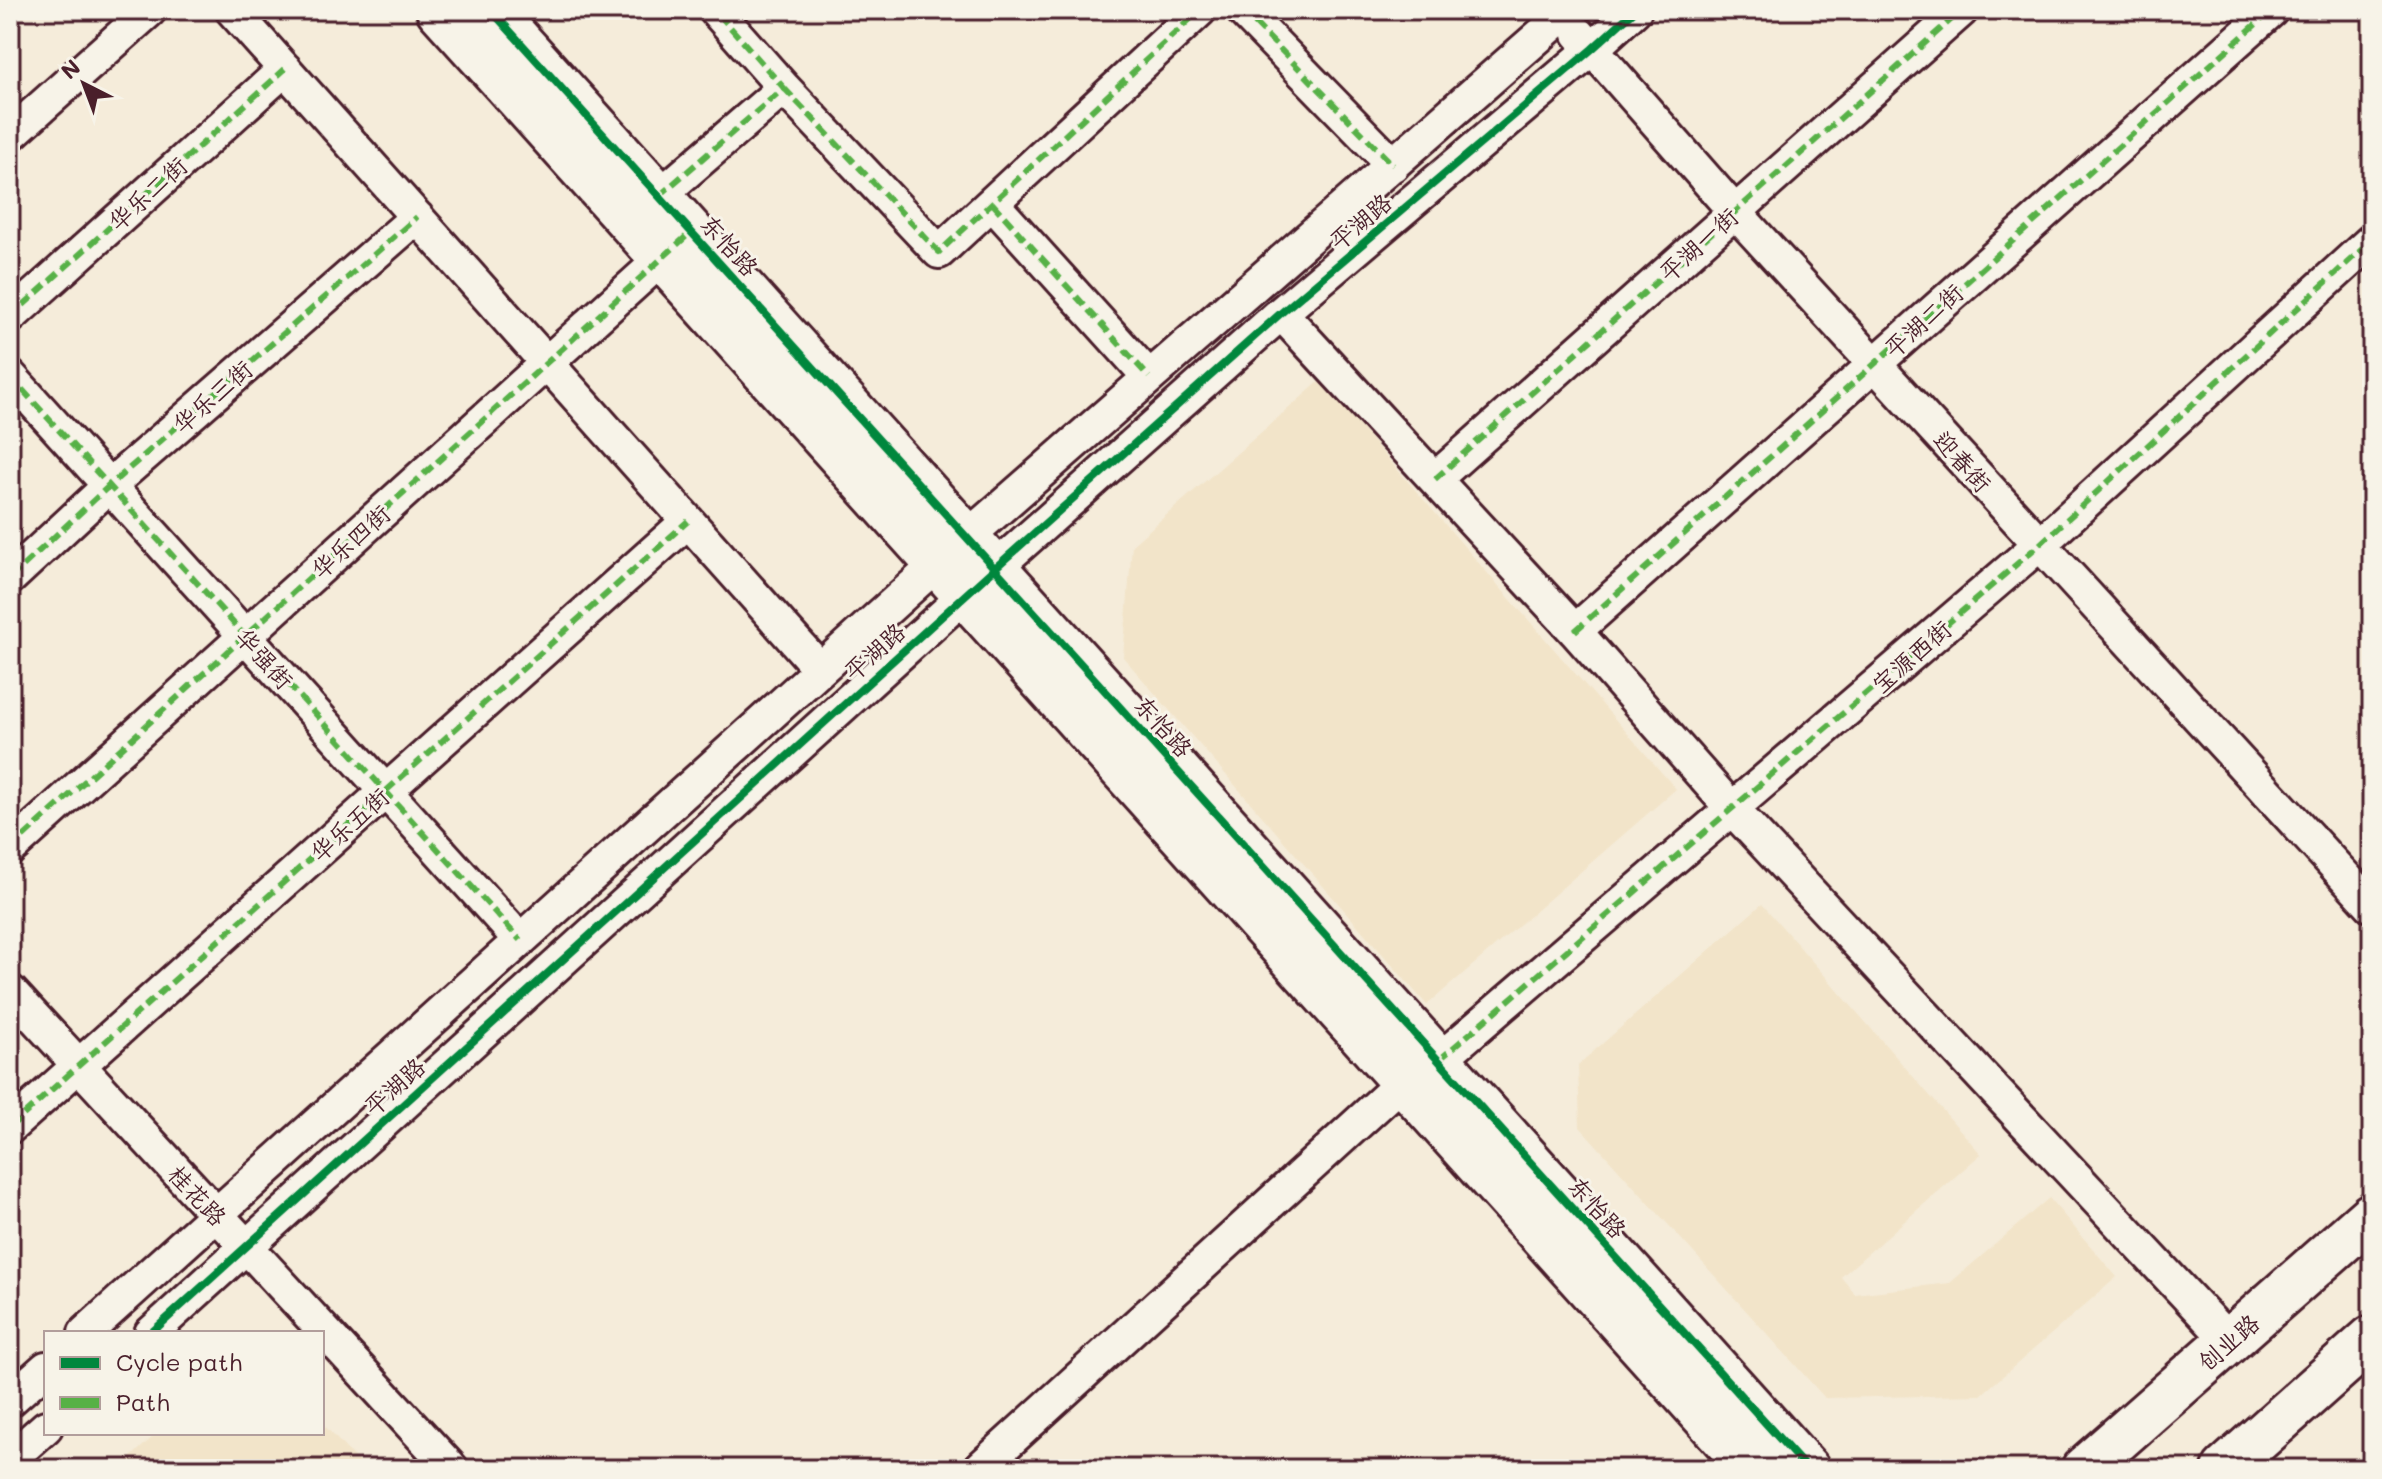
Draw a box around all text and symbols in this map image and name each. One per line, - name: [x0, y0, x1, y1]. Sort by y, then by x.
- north arrow: [44, 44, 124, 124]
- text: N: [54, 52, 86, 85]
- street label: 华乐二街: [101, 149, 193, 237]
- street label: 平湖路: [1322, 186, 1398, 256]
- street label: 平湖一街: [1652, 200, 1744, 288]
- street label: 东怡路: [694, 208, 766, 282]
- street label: 平湖二街: [1877, 276, 1969, 364]
- street label: 华乐三街: [166, 353, 258, 439]
- street label: 迎春街: [1927, 424, 1999, 498]
- street label: 华乐四街: [304, 497, 396, 585]
- street label: 宝源西街: [1865, 613, 1957, 699]
- street label: 平湖路: [837, 615, 911, 687]
- street label: 华强街: [229, 621, 301, 695]
- street label: 东怡路: [1128, 689, 1200, 763]
- street label: 华乐五街: [303, 780, 395, 868]
- street label: 平湖路: [357, 1050, 431, 1122]
- street label: 桂花路: [162, 1158, 234, 1232]
- street label: 东怡路: [1562, 1170, 1634, 1244]
- street label: 创业路: [2191, 1307, 2265, 1377]
- legend: [44, 1331, 324, 1435]
- text: Cycle path: [116, 1346, 242, 1377]
- text: Path: [116, 1386, 170, 1417]

